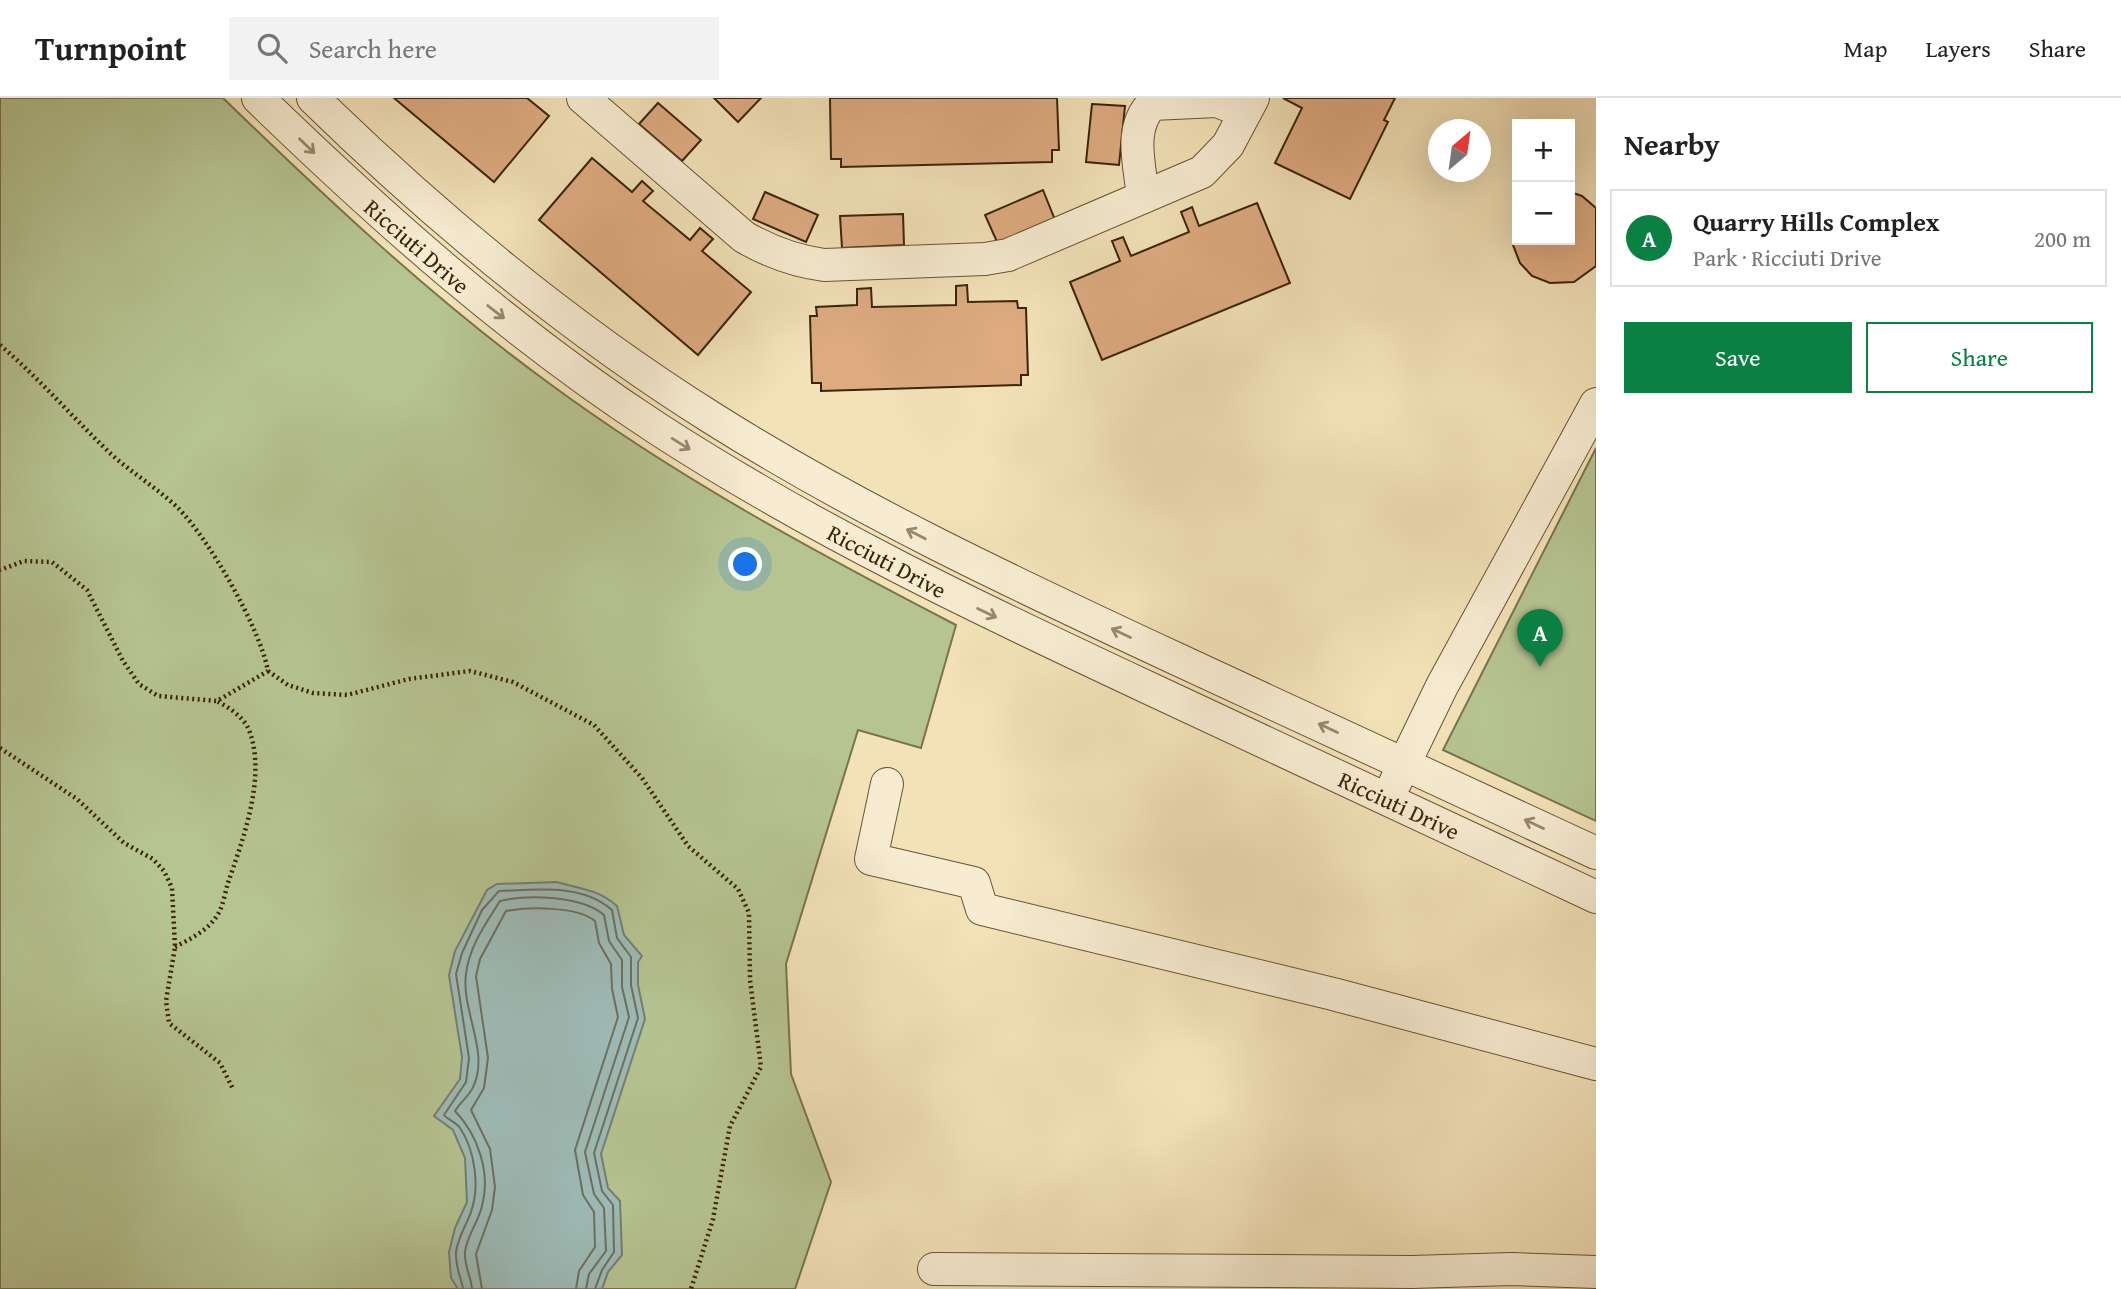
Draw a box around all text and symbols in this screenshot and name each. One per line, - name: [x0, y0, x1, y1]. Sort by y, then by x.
- search box: [229, 17, 719, 80]
- text: Turnpoint: [35, 24, 187, 72]
- icon: search: [253, 29, 291, 67]
- text: Search here: [309, 29, 437, 68]
- text: Map: [1844, 31, 1887, 66]
- text: Layers: [1925, 31, 1991, 66]
- text: Share: [2029, 31, 2086, 66]
- north arrow: [1428, 119, 1491, 182]
- map controls: [1512, 119, 1575, 245]
- button: +: [1512, 119, 1575, 182]
- text: Nearby: [1624, 122, 1720, 166]
- one-way arrow: [298, 137, 315, 154]
- button: −: [1512, 182, 1575, 245]
- street label: Ricciuti Drive: [357, 191, 477, 301]
- text: Quarry Hills Complex: [1693, 202, 1939, 241]
- text: A: [1642, 222, 1656, 255]
- text: 200 m: [2034, 222, 2091, 255]
- text: Park · Ricciuti Drive: [1693, 241, 1882, 274]
- one-way arrow: [486, 304, 505, 319]
- button: Save: [1624, 322, 1852, 393]
- button: Share: [1866, 322, 2093, 393]
- one-way arrow: [671, 437, 691, 451]
- street label: Ricciuti Drive: [822, 516, 952, 606]
- one-way arrow: [906, 527, 927, 541]
- your location: [728, 547, 762, 581]
- one-way arrow: [976, 607, 997, 620]
- pin: A: [1517, 609, 1563, 667]
- one-way arrow: [1111, 626, 1132, 639]
- one-way arrow: [1318, 721, 1339, 734]
- street label: Ricciuti Drive: [1333, 763, 1465, 847]
- one-way arrow: [1524, 817, 1545, 830]

